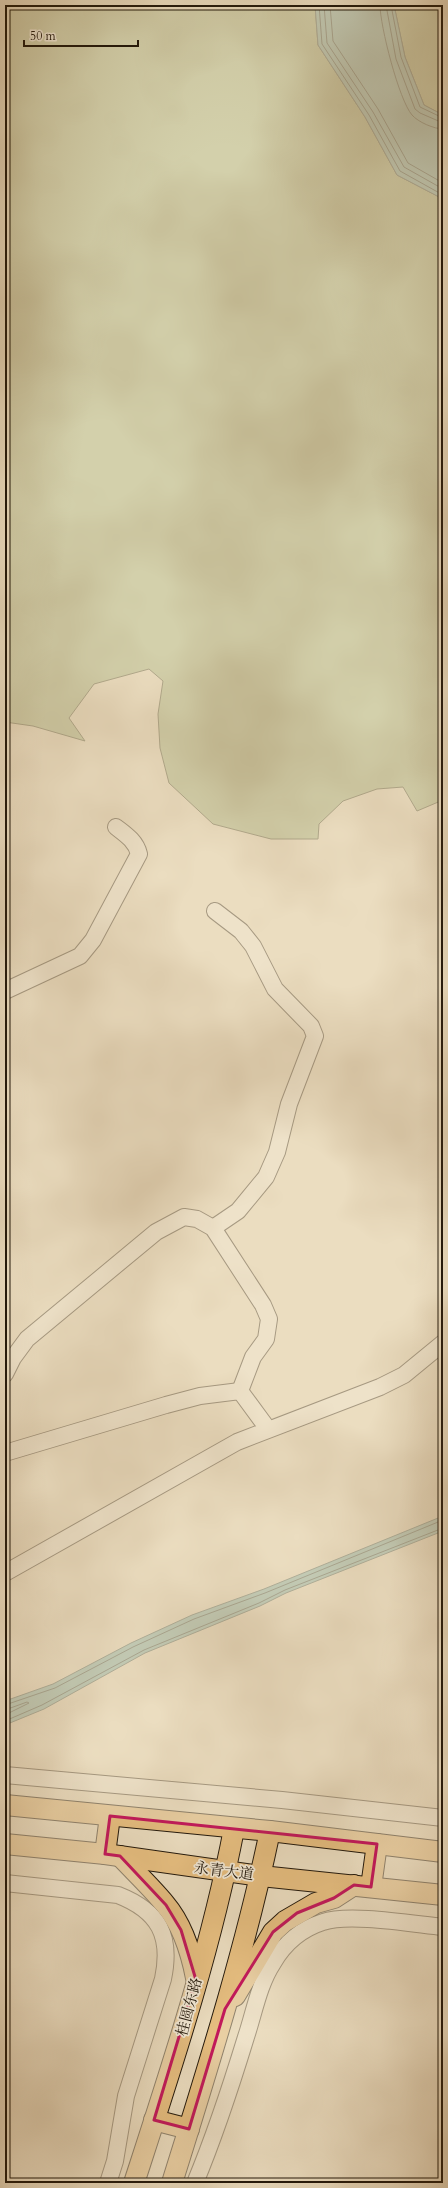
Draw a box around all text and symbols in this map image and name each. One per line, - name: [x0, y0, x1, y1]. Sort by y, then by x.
- scale bar: [24, 22, 138, 48]
- text: 50 m: [30, 28, 57, 44]
- street label: 永青大道: [193, 1857, 255, 1885]
- street label: 桂圆东路: [172, 1975, 206, 2039]

